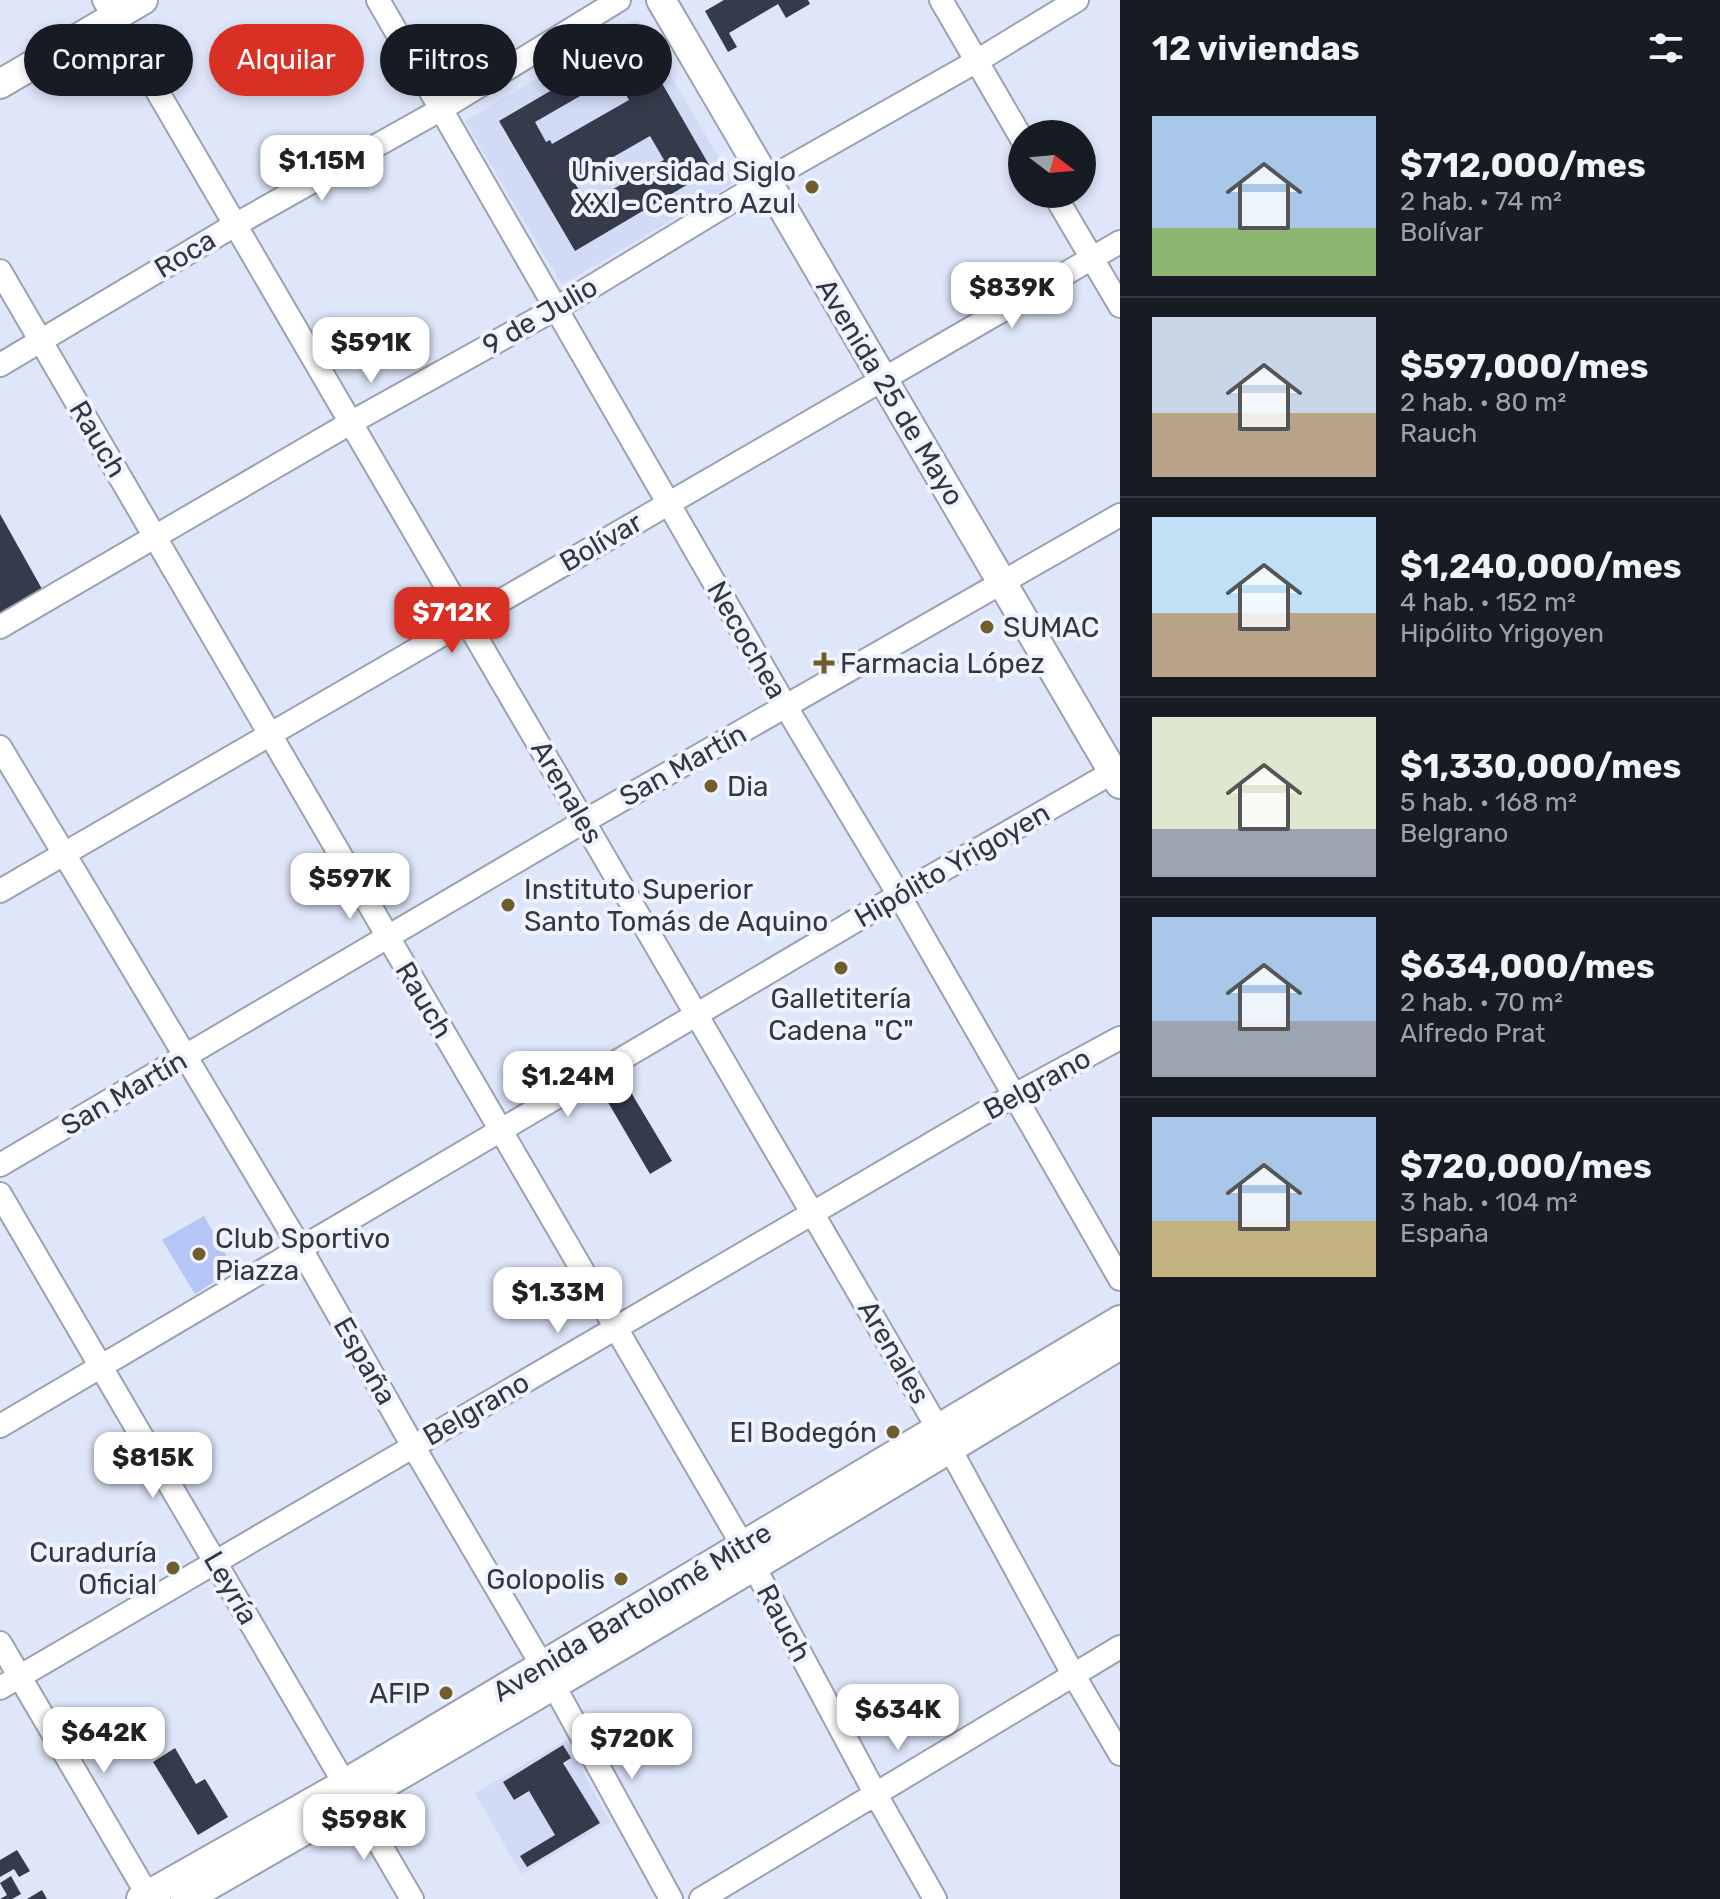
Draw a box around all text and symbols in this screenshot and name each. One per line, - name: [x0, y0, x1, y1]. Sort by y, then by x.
- chip: Comprar: [24, 24, 193, 96]
- chip: Alquilar: [209, 24, 364, 96]
- chip: Filtros: [380, 24, 517, 96]
- chip: Nuevo: [533, 24, 672, 96]
- icon: filters: [1644, 26, 1688, 70]
- text: 12 viviendas: [1152, 28, 1360, 69]
- north arrow: [1008, 120, 1096, 208]
- map controls: [1008, 120, 1096, 208]
- pin: $1.15M: [257, 135, 387, 203]
- text: $1.15M: [278, 145, 366, 176]
- text: $712,000/mes: [1400, 145, 1646, 186]
- icon: home: [1216, 148, 1312, 244]
- place label: Universidad Siglo XXI - Centro Azul: [571, 155, 796, 220]
- marker: Universidad Siglo XXI - Centro Azul: [803, 178, 821, 196]
- text: 2 hab. · 74 m²: [1400, 186, 1562, 217]
- text: Bolívar: [1400, 217, 1483, 248]
- street label: Roca: [149, 223, 221, 285]
- pin: $839K: [956, 262, 1068, 330]
- street label: 9 de Julio: [477, 270, 603, 362]
- text: $839K: [969, 272, 1055, 303]
- street label: Avenida 25 de Mayo: [809, 273, 971, 511]
- pin: $591K: [315, 317, 427, 385]
- text: $591K: [331, 327, 412, 358]
- text: $597,000/mes: [1400, 346, 1649, 387]
- icon: home: [1216, 349, 1312, 445]
- text: 2 hab. · 80 m²: [1400, 387, 1566, 418]
- street label: Rauch: [62, 395, 134, 483]
- text: Rauch: [1400, 418, 1477, 449]
- street label: Bolívar: [554, 505, 648, 579]
- text: $1,240,000/mes: [1400, 546, 1682, 587]
- icon: home: [1216, 549, 1312, 645]
- street label: Necochea: [700, 575, 794, 705]
- pin: $712K: [396, 587, 508, 655]
- text: 4 hab. · 152 m²: [1400, 587, 1576, 618]
- text: $712K: [412, 597, 492, 628]
- place label: SUMAC: [1003, 611, 1099, 644]
- marker: SUMAC: [978, 618, 996, 636]
- text: Hipólito Yrigoyen: [1400, 618, 1604, 649]
- place label: Farmacia López: [840, 647, 1045, 680]
- marker: Farmacia López: [815, 654, 833, 672]
- street label: San Martín: [614, 717, 752, 813]
- street label: Arenales: [524, 734, 610, 850]
- text: $1,330,000/mes: [1400, 746, 1681, 787]
- icon: home: [1216, 749, 1312, 845]
- place label: Dia: [727, 770, 769, 803]
- marker: Dia: [702, 777, 720, 795]
- text: 5 hab. · 168 m²: [1400, 787, 1577, 818]
- street label: Hipólito Yrigoyen: [849, 796, 1055, 934]
- text: Belgrano: [1400, 818, 1508, 849]
- pin: $597K: [294, 853, 406, 921]
- text: $597K: [309, 863, 391, 894]
- place label: Instituto Superior Santo Tomás de Aquino: [524, 873, 828, 938]
- marker: Instituto Superior Santo Tomás de Aquino: [499, 896, 517, 914]
- text: $634,000/mes: [1400, 946, 1655, 987]
- icon: home: [1216, 949, 1312, 1045]
- street label: Rauch: [388, 956, 460, 1044]
- marker: Galletitería Cadena "C": [832, 959, 850, 977]
- place label: Galletitería Cadena "C": [768, 982, 914, 1047]
- text: 2 hab. · 70 m²: [1400, 987, 1563, 1018]
- text: Alfredo Prat: [1400, 1018, 1545, 1049]
- street label: Belgrano: [978, 1041, 1096, 1127]
- street label: San Martín: [55, 1044, 193, 1142]
- pin: $1.24M: [503, 1051, 633, 1119]
- text: $1.24M: [521, 1061, 615, 1092]
- text: $720,000/mes: [1400, 1146, 1652, 1187]
- icon: home: [1216, 1149, 1312, 1245]
- text: 3 hab. · 104 m²: [1400, 1187, 1577, 1218]
- text: España: [1400, 1218, 1489, 1249]
- place label: Club Sportivo Piazza: [215, 1222, 390, 1287]
- marker: Club Sportivo Piazza: [190, 1245, 208, 1263]
- pin: $1.33M: [493, 1267, 623, 1335]
- text: $1.33M: [511, 1277, 605, 1308]
- street label: Arenales: [851, 1294, 937, 1410]
- street label: España: [327, 1311, 403, 1411]
- street label: Belgrano: [417, 1366, 535, 1452]
- place label: El Bodegón: [729, 1416, 877, 1449]
- marker: El Bodegón: [884, 1423, 902, 1441]
- pin: $815K: [97, 1432, 209, 1500]
- text: $815K: [112, 1442, 194, 1473]
- street label: Avenida Bartolomé Mitre: [487, 1516, 777, 1708]
- place label: Curaduría Oficial: [29, 1536, 157, 1601]
- street label: Leyría: [197, 1546, 265, 1630]
- marker: Curaduría Oficial: [164, 1559, 182, 1577]
- place label: Golopolis: [486, 1563, 605, 1596]
- marker: Golopolis: [612, 1570, 630, 1588]
- street label: Rauch: [750, 1579, 818, 1667]
- place label: AFIP: [369, 1677, 430, 1710]
- marker: AFIP: [437, 1684, 455, 1702]
- pin: $634K: [842, 1684, 954, 1752]
- text: $634K: [855, 1694, 941, 1725]
- pin: $642K: [48, 1707, 160, 1775]
- pin: $720K: [576, 1713, 688, 1781]
- text: $642K: [61, 1717, 147, 1748]
- text: $720K: [590, 1723, 674, 1754]
- pin: $598K: [308, 1794, 420, 1862]
- text: $598K: [321, 1804, 407, 1835]

